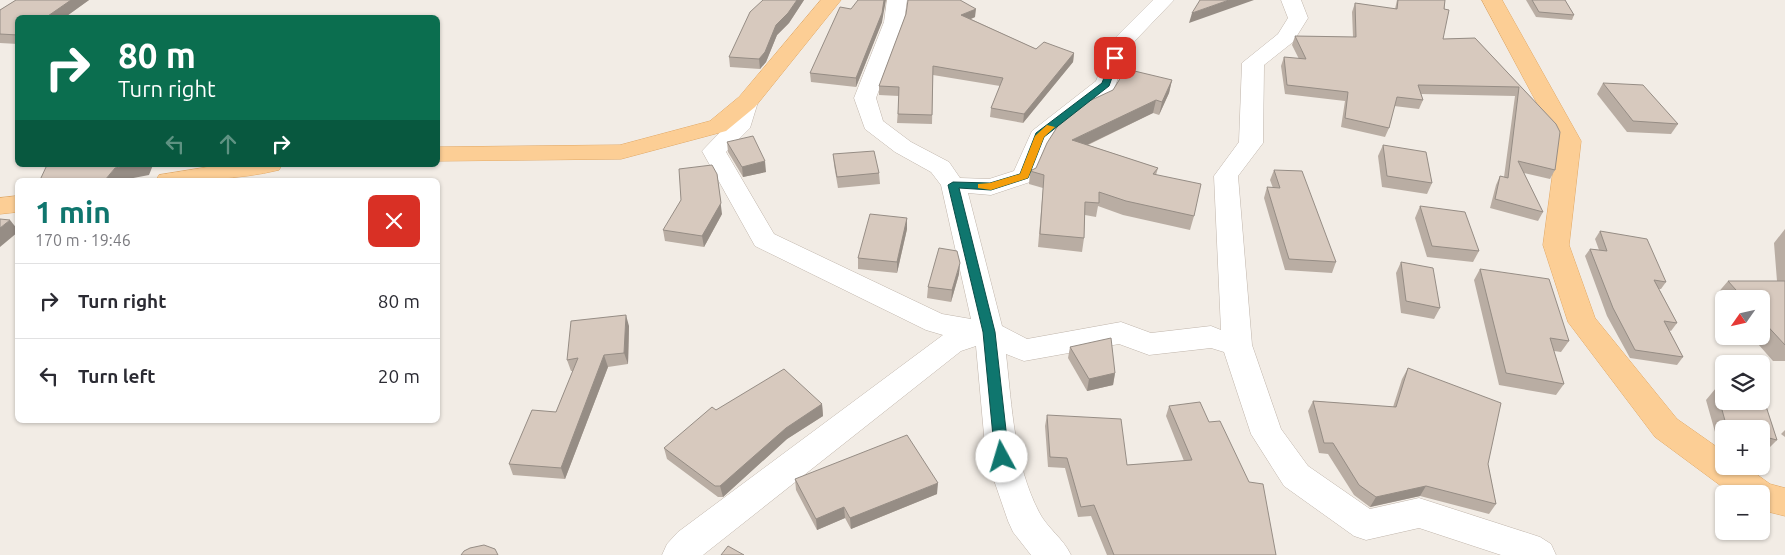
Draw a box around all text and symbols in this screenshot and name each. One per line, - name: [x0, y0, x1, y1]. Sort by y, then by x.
- icon: right: [35, 35, 100, 100]
- text: 80 m: [118, 35, 196, 75]
- pin: [1094, 37, 1136, 79]
- icon: arrive: [1101, 44, 1129, 72]
- text: Turn right: [118, 76, 216, 101]
- icon: left: [161, 130, 189, 158]
- icon: ahead: [214, 130, 242, 158]
- icon: right: [267, 130, 295, 158]
- text: 1 min: [35, 195, 111, 229]
- button: close: [368, 195, 420, 247]
- text: 170 m · 19:46: [35, 231, 131, 249]
- icon: right: [35, 287, 63, 315]
- text: Turn right: [78, 290, 166, 312]
- text: 80 m: [378, 290, 420, 312]
- north arrow: [1715, 290, 1770, 345]
- map controls: [1715, 290, 1770, 540]
- button: layers: [1715, 355, 1770, 410]
- icon: left: [35, 362, 63, 390]
- text: Turn left: [78, 365, 156, 387]
- text: 20 m: [378, 365, 420, 387]
- button: +: [1715, 420, 1770, 475]
- position arrow: [975, 430, 1027, 482]
- button: −: [1715, 485, 1770, 540]

